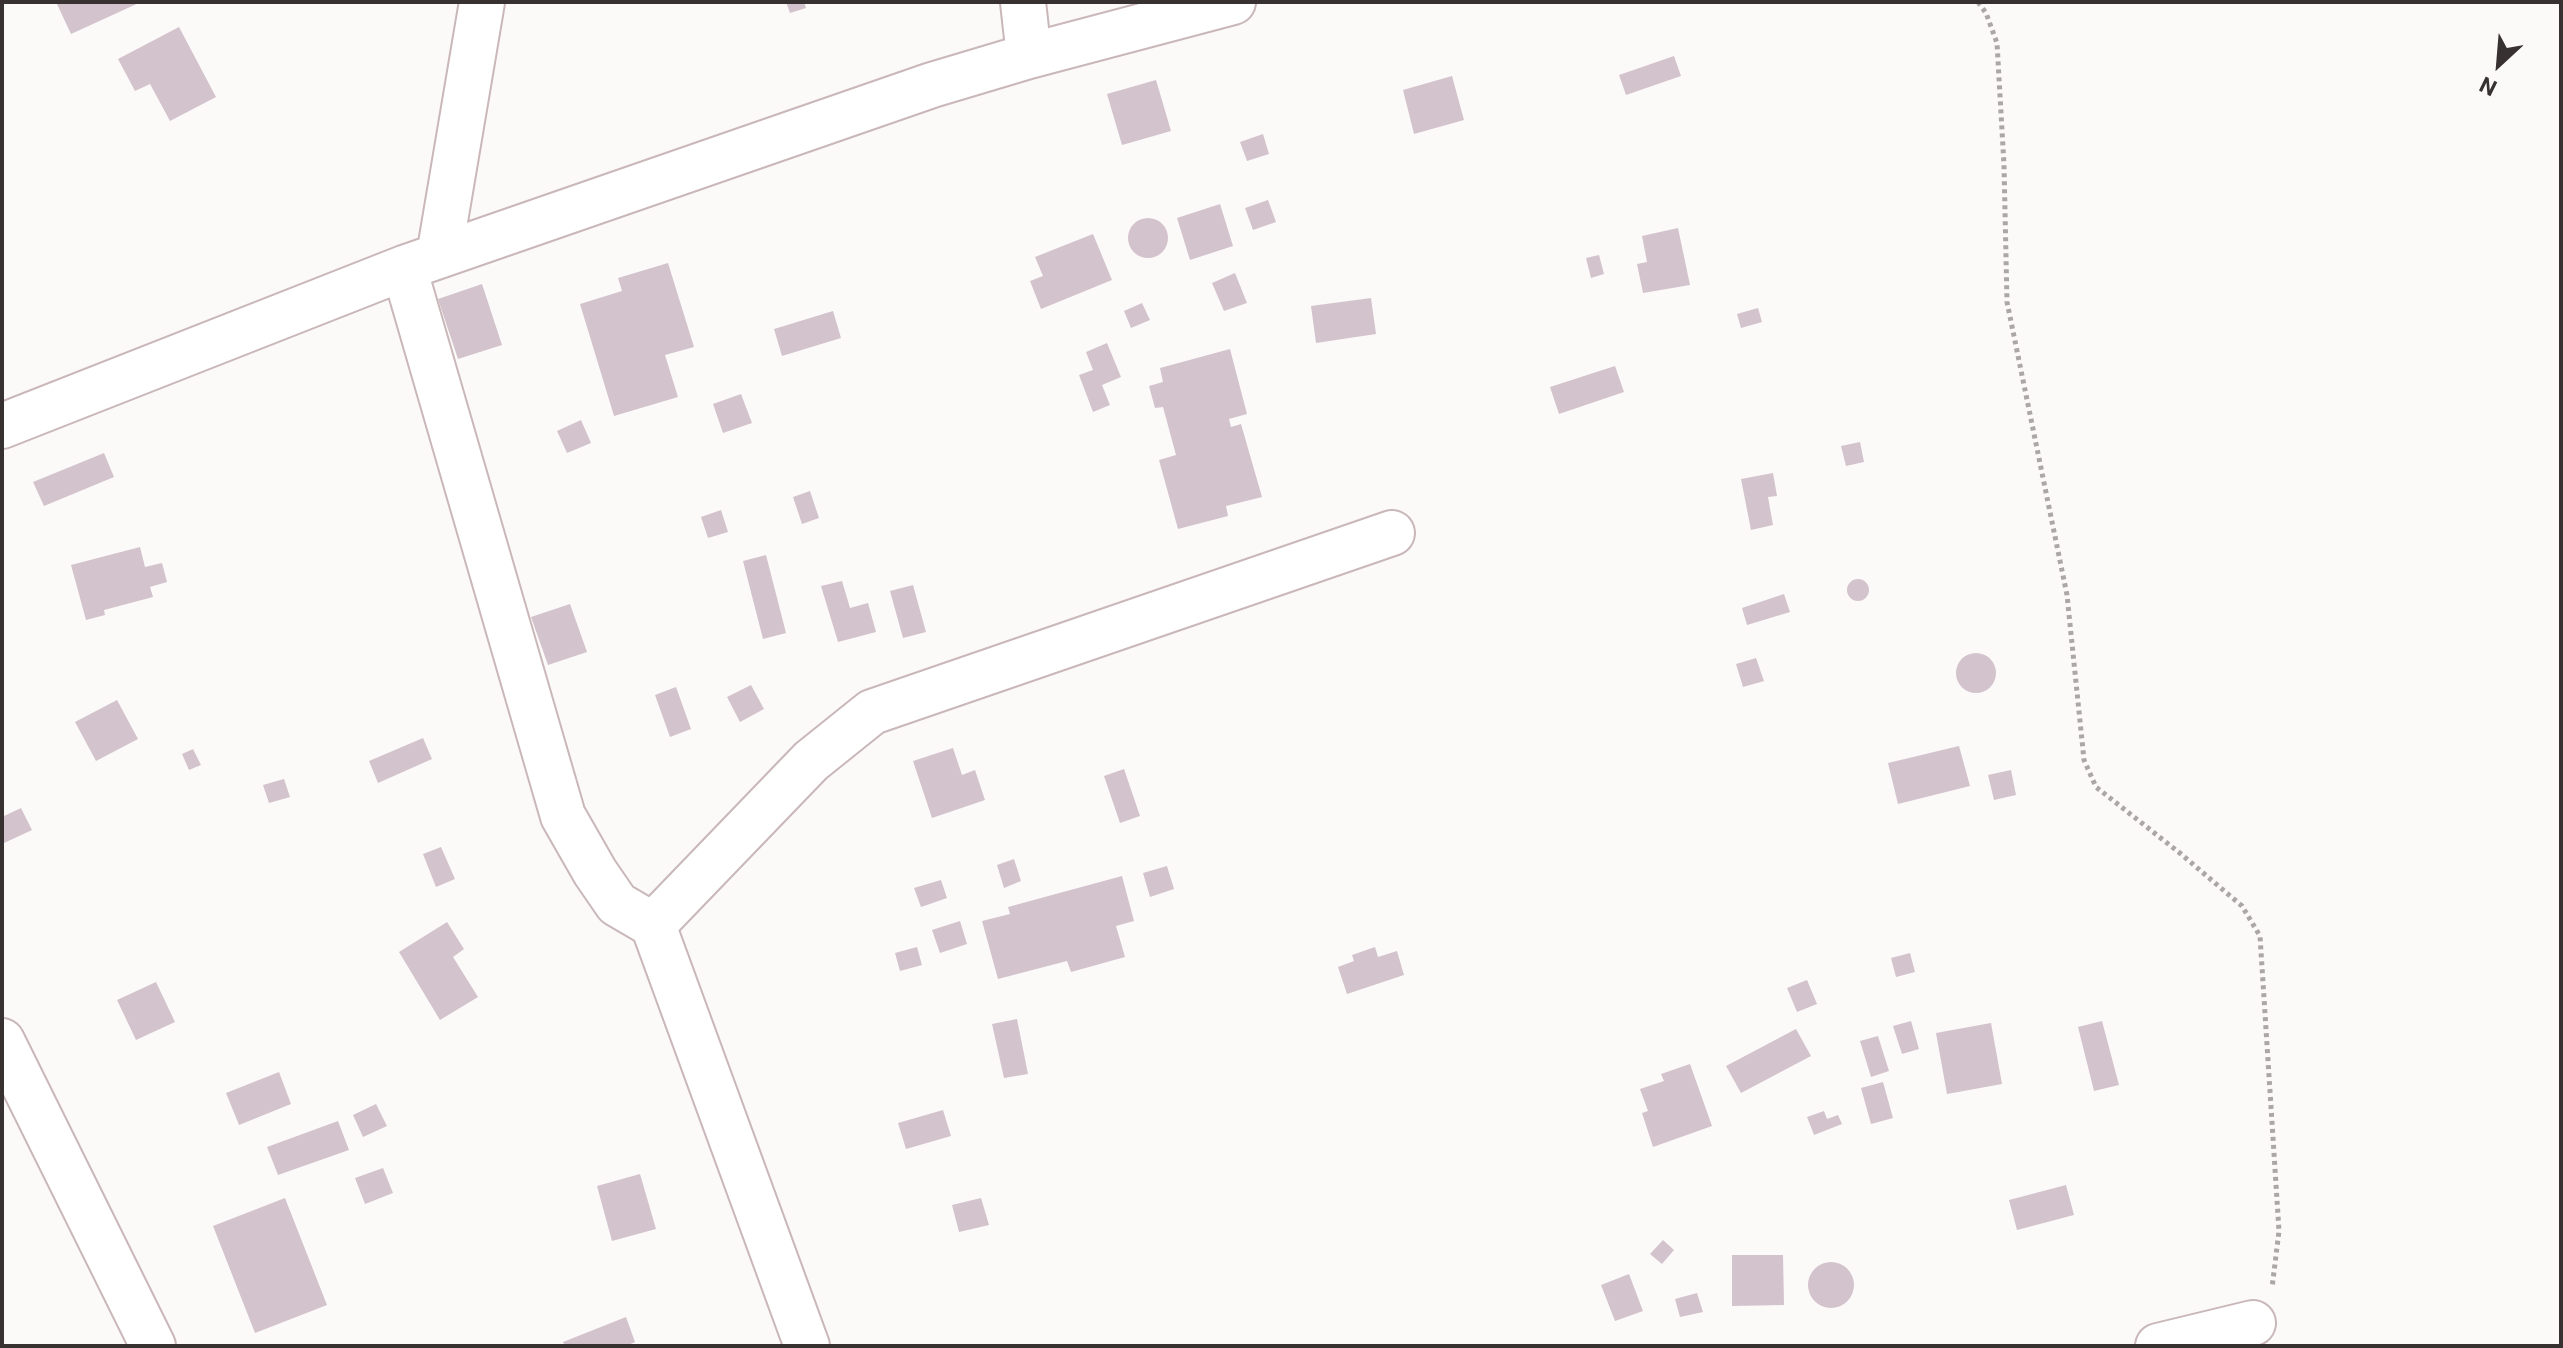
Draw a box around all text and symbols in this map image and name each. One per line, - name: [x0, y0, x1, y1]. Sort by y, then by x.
- north arrow: [2459, 24, 2539, 104]
- text: N: [2476, 71, 2501, 101]

